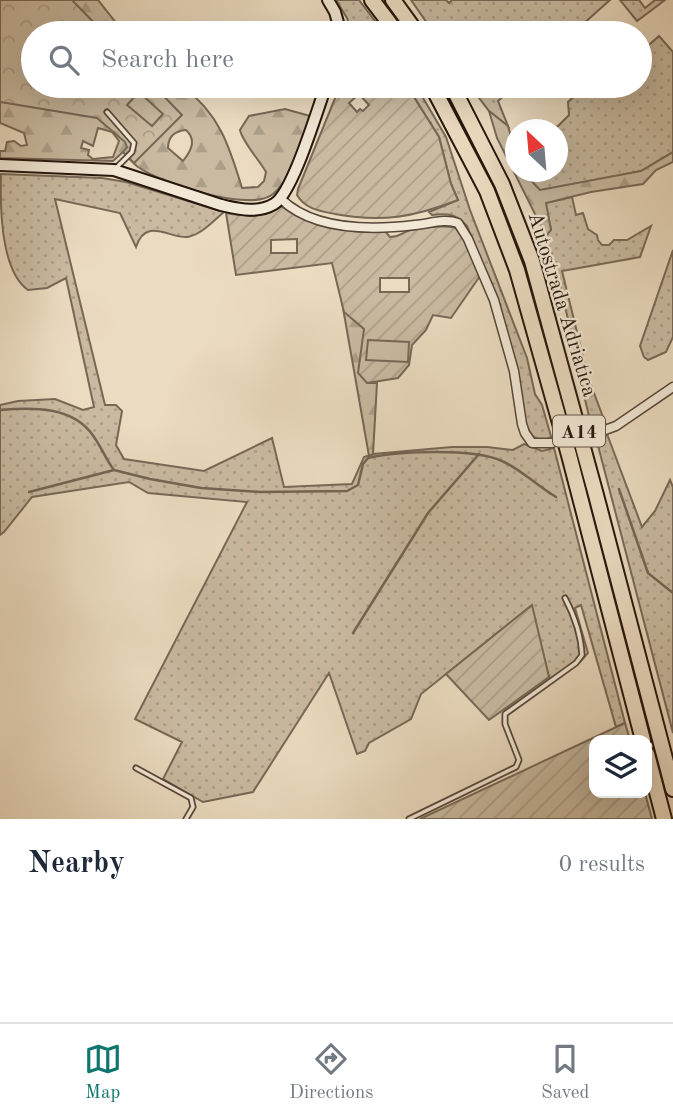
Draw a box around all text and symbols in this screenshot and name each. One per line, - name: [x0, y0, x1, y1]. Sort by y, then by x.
- search box: [21, 21, 652, 98]
- icon: search: [45, 41, 83, 79]
- text: Search here: [101, 47, 234, 73]
- north arrow: [505, 119, 568, 182]
- street label: Autostrada Adriatica: [523, 210, 600, 399]
- road number: A14: [553, 416, 605, 446]
- map controls: [589, 735, 652, 798]
- button: layers: [589, 735, 652, 798]
- text: Nearby: [28, 849, 125, 879]
- text: 0 results: [559, 853, 645, 876]
- tab: Map: [84, 1040, 122, 1105]
- tab: Directions: [289, 1040, 374, 1105]
- tab: Saved: [541, 1040, 589, 1105]

